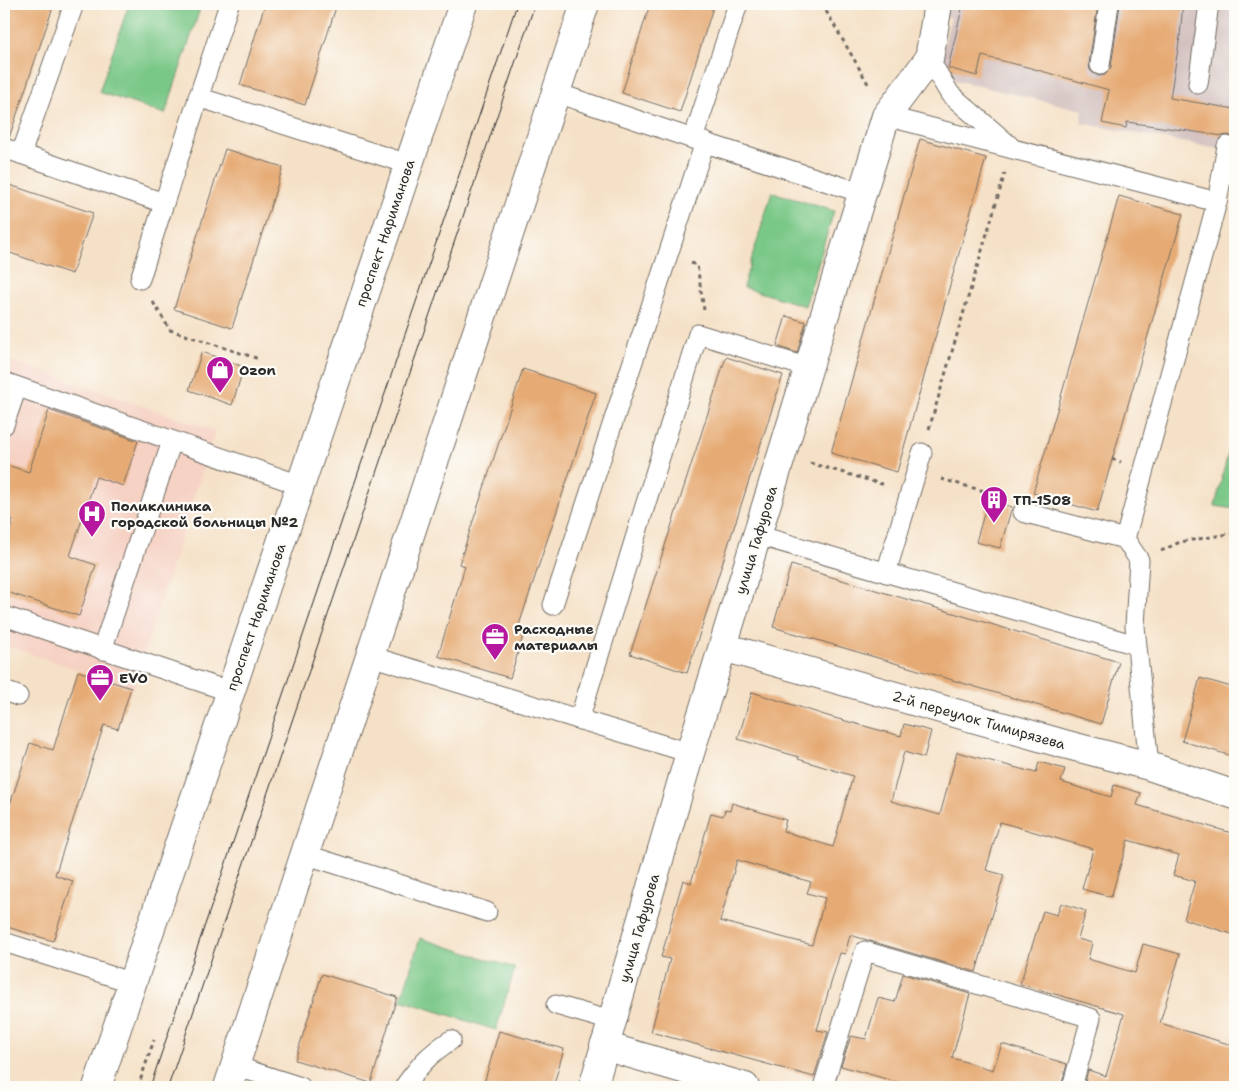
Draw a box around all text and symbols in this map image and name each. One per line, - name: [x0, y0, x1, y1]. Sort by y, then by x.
- street label: проспект Нариманова: [351, 157, 419, 309]
- shop icon: Ozon: [205, 355, 235, 394]
- place label: Ozon: [239, 361, 276, 379]
- street label: улица Гафурова: [731, 483, 781, 596]
- building icon: ТП-1508: [979, 485, 1009, 524]
- place label: ТП-1508: [1013, 491, 1071, 509]
- place label: Поликлиника городской больницы №2: [111, 497, 299, 531]
- hospital icon: Поликлиника городской больницы №2: [77, 499, 107, 538]
- street label: проспект Нариманова: [222, 541, 290, 693]
- place label: Расходные материалы: [514, 620, 598, 654]
- office icon: Расходные материалы: [480, 622, 510, 661]
- office icon: EVO: [85, 663, 115, 702]
- place label: EVO: [119, 669, 148, 687]
- street label: 2-й переулок Тимирязева: [890, 687, 1068, 753]
- street label: улица Гафурова: [615, 871, 663, 985]

